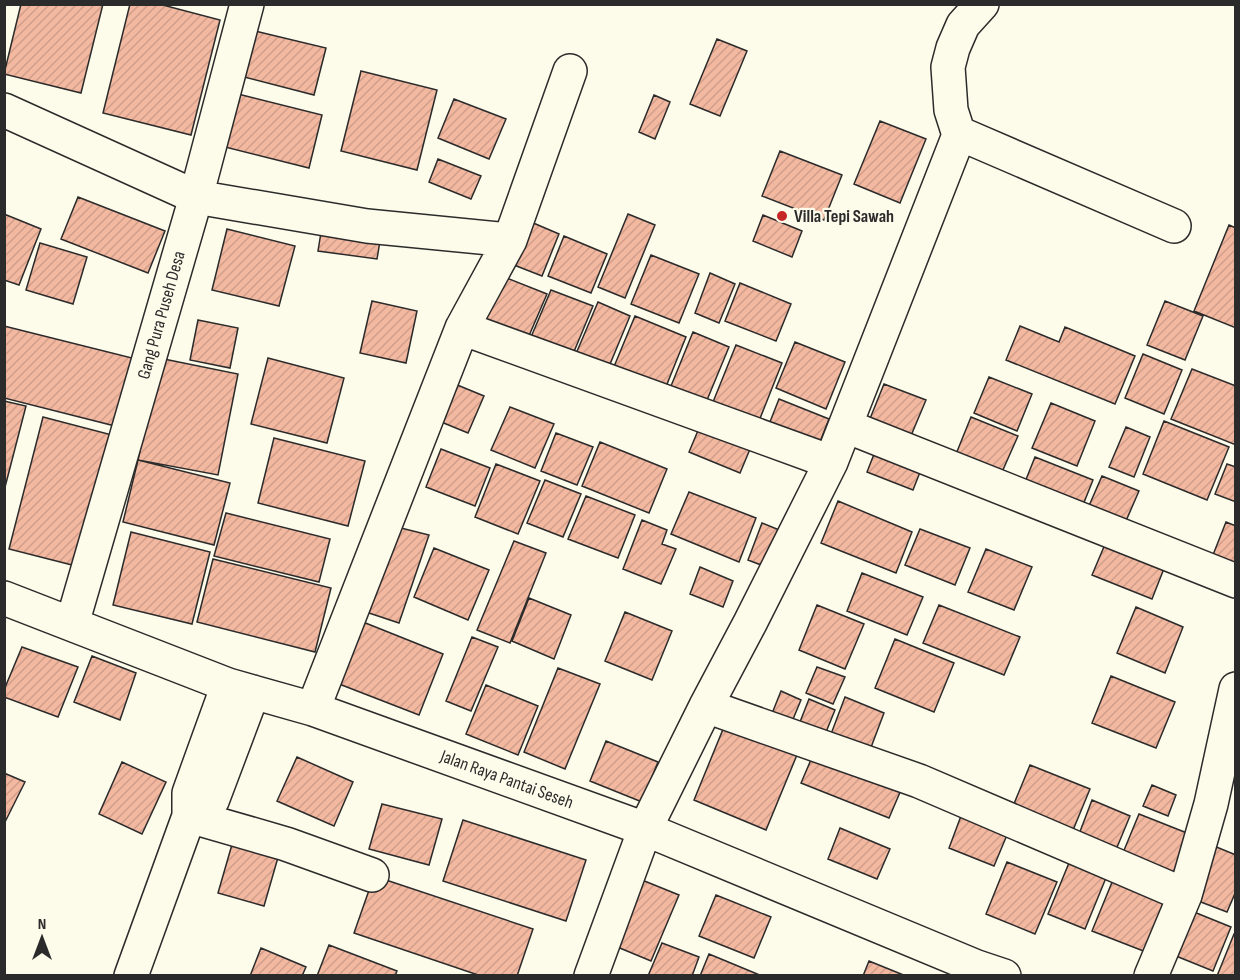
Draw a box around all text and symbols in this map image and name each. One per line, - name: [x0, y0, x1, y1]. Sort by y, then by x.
- place label: Villa Tepi Sawah: [794, 206, 894, 227]
- marker: Villa Tepi Sawah: [775, 209, 789, 223]
- street label: Gang Pura Puseh Desa: [133, 249, 190, 382]
- street label: Jalan Raya Pantai Seseh: [437, 745, 576, 813]
- north arrow: [12, 908, 72, 968]
- text: N: [38, 915, 46, 934]

